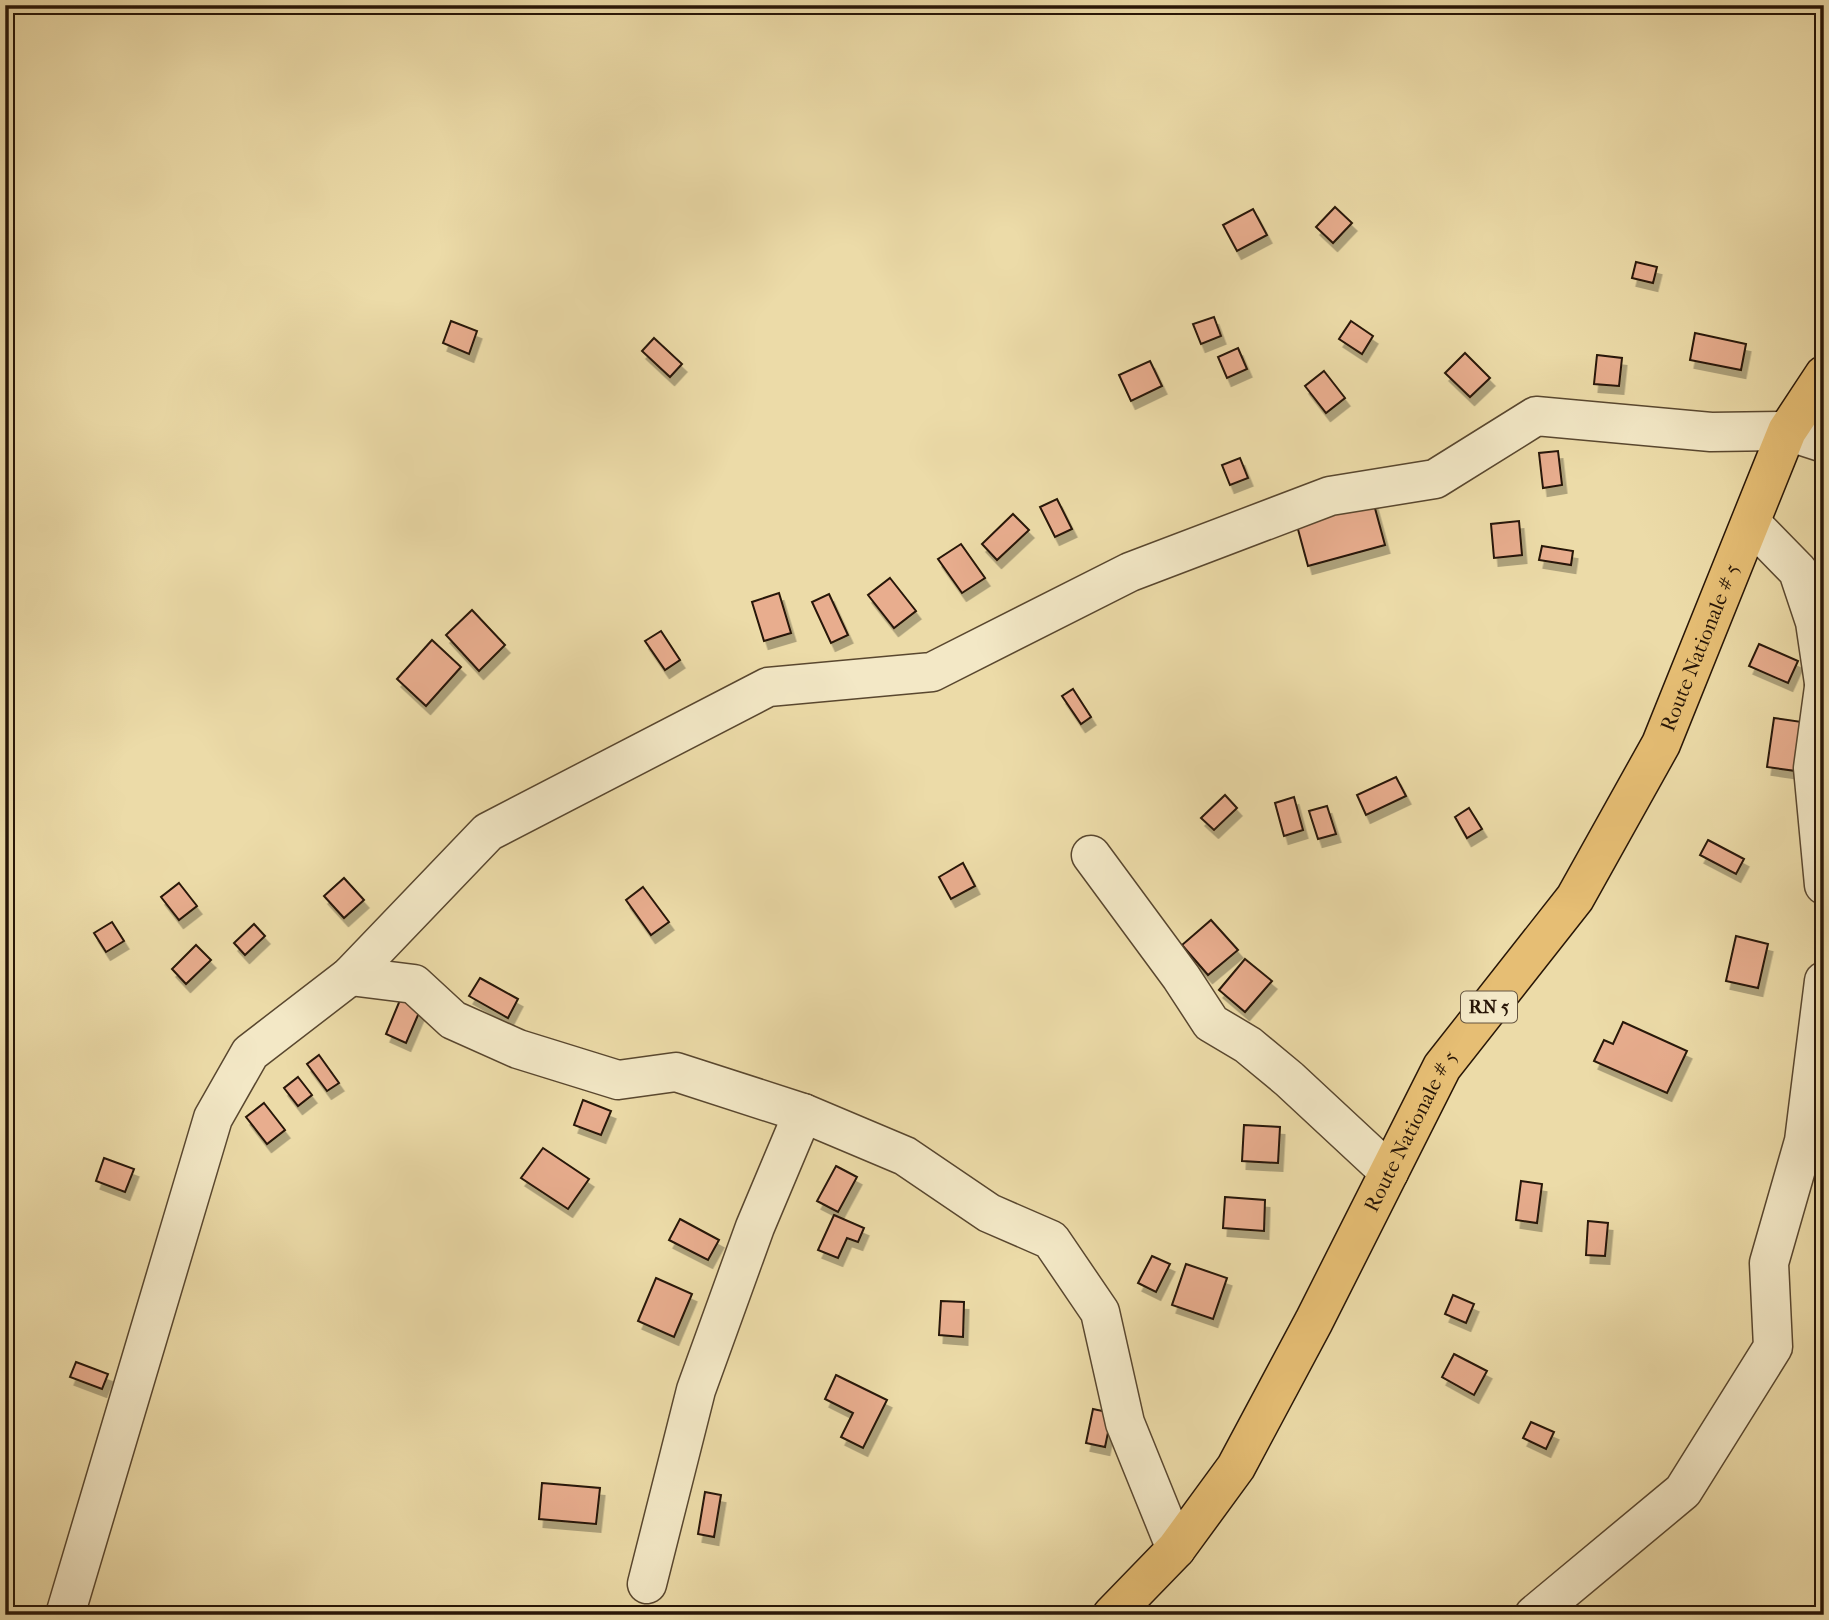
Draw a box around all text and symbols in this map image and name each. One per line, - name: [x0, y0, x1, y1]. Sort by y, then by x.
- street label: Route Nationale # 5: [1655, 560, 1744, 735]
- road number: RN 5: [1461, 992, 1517, 1023]
- street label: Route Nationale # 5: [1359, 1046, 1462, 1216]

